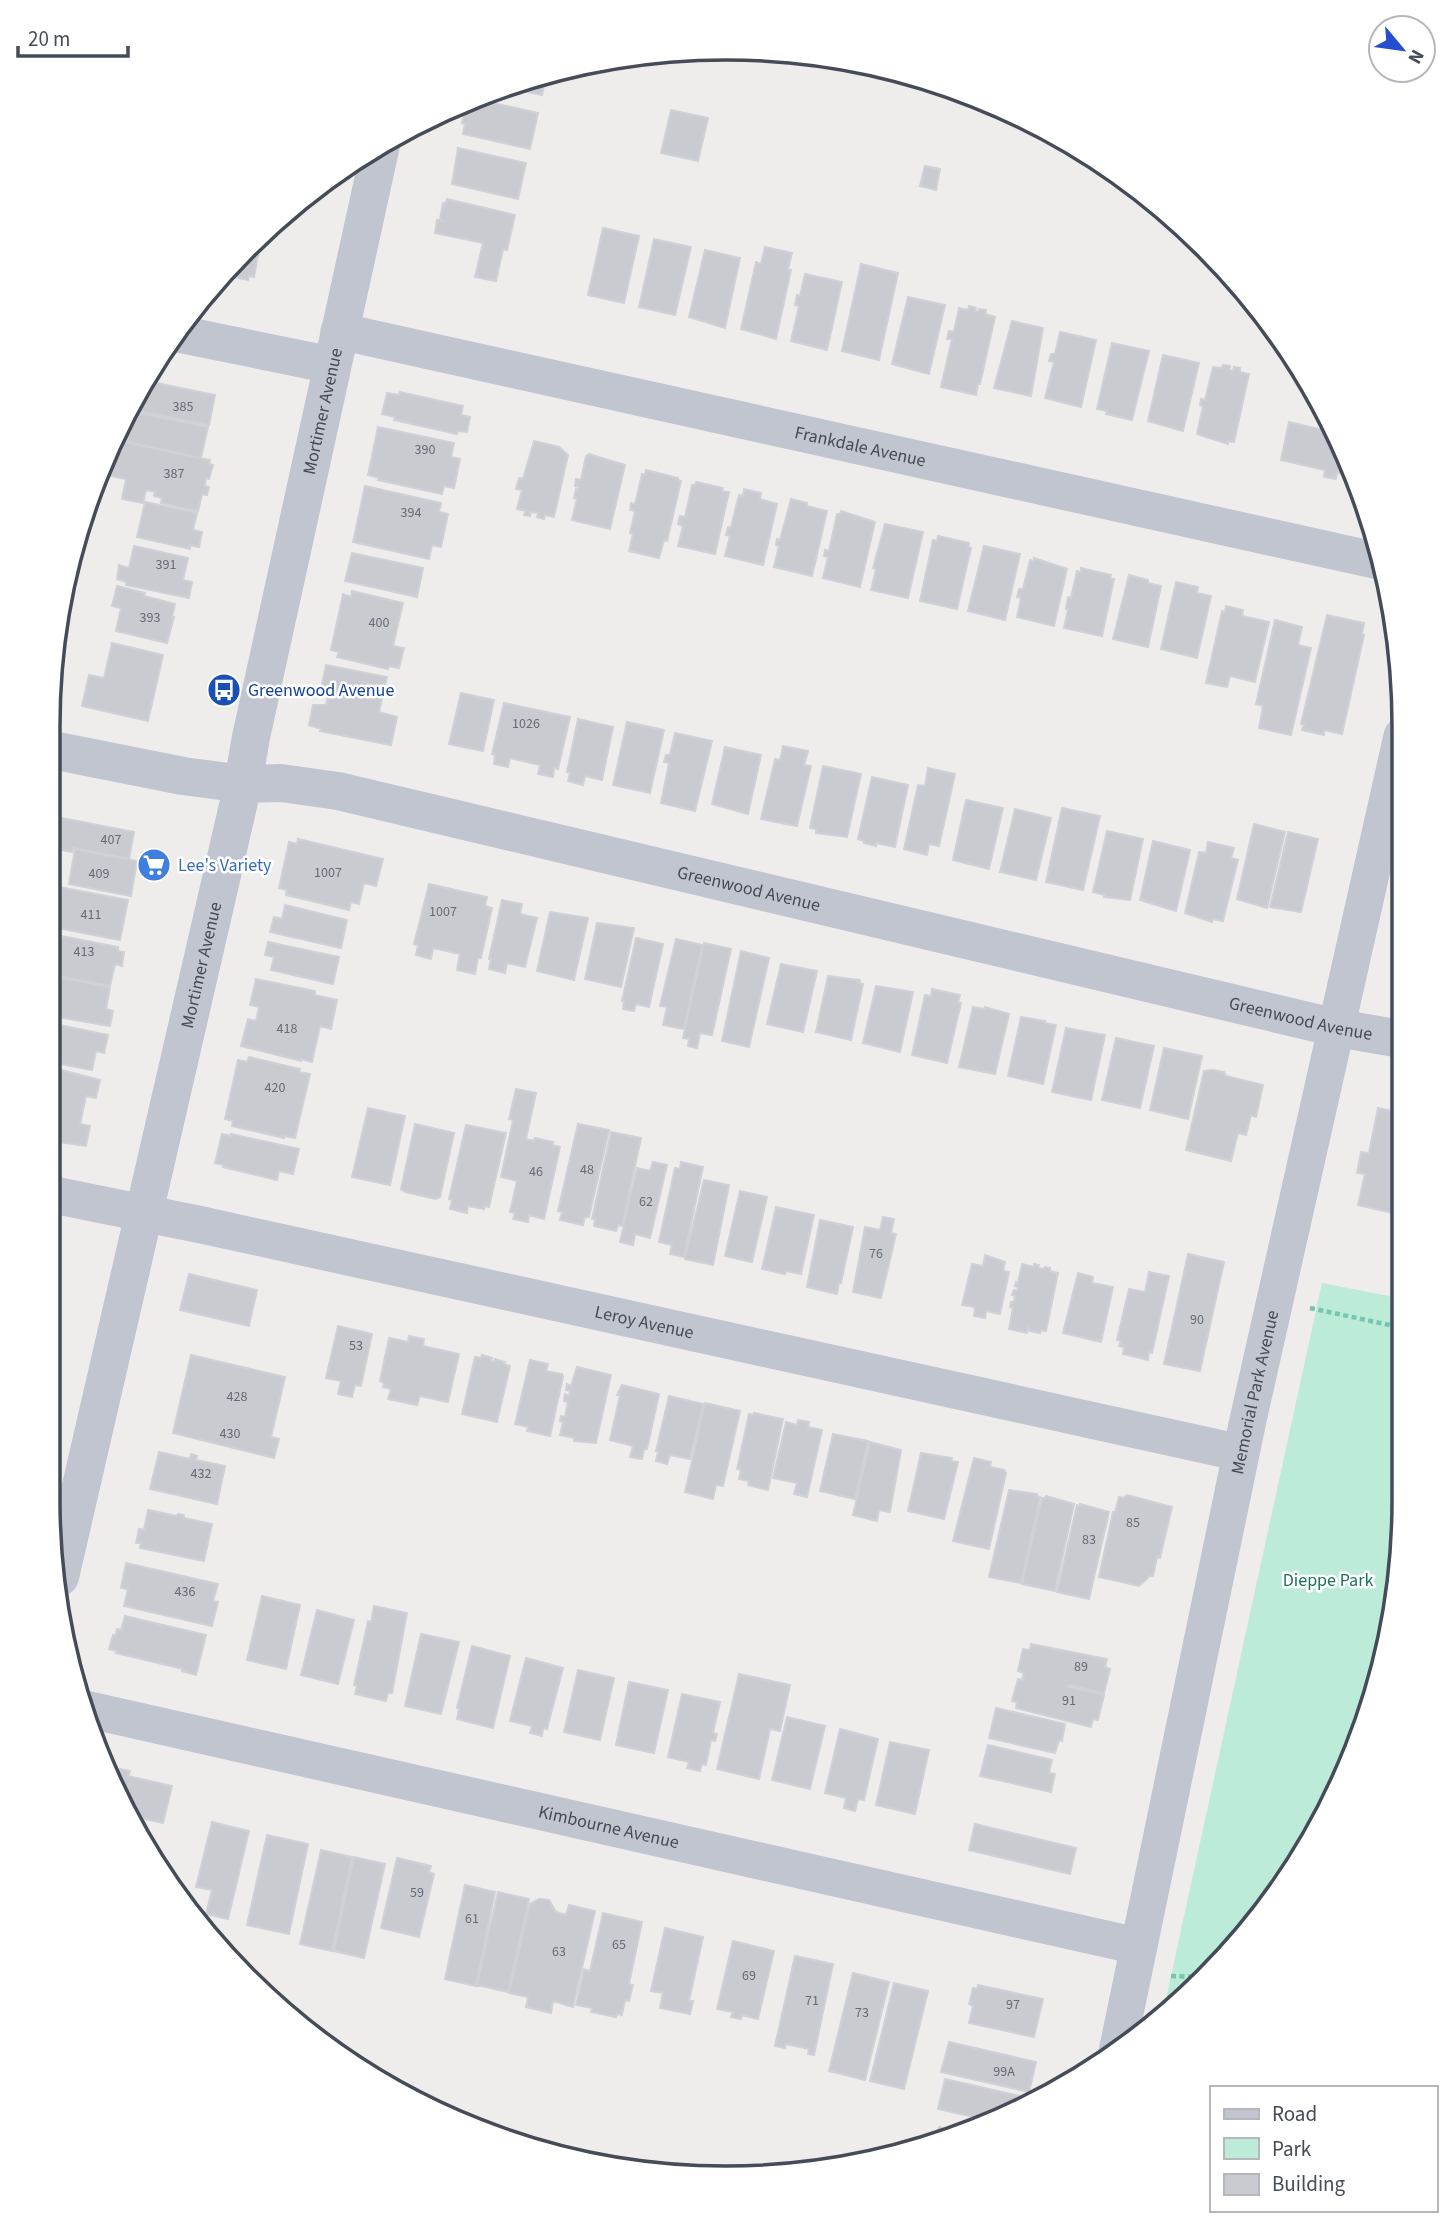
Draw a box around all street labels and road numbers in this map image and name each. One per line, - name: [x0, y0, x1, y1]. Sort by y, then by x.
- street label: Mortimer Avenue: [296, 346, 349, 477]
- street label: Frankdale Avenue: [792, 420, 928, 473]
- street label: Greenwood Avenue: [675, 859, 823, 918]
- street label: Mortimer Avenue: [175, 899, 228, 1031]
- street label: Greenwood Avenue: [1226, 990, 1375, 1046]
- street label: Leroy Avenue: [592, 1299, 696, 1345]
- street label: Memorial Park Avenue: [1225, 1308, 1285, 1477]
- street label: Kimbourne Avenue: [536, 1799, 682, 1855]

